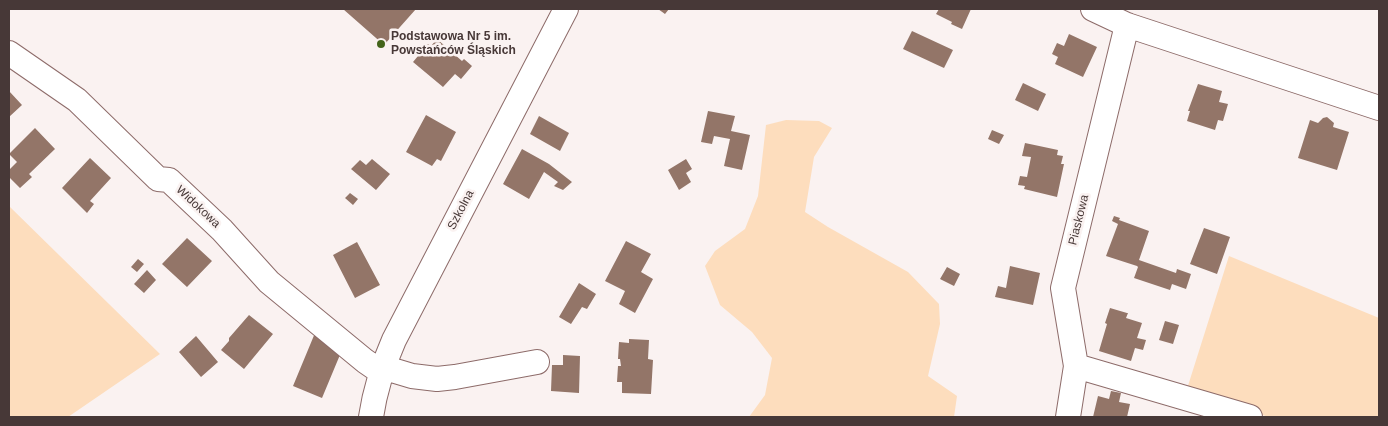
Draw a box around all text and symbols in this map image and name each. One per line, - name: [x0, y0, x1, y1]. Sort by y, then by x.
- place label: Podstawowa Nr 5 im. Powstańców Śląskich: [391, 30, 516, 58]
- marker: Podstawowa Nr 5 im. Powstańców Śląskich: [375, 38, 387, 50]
- street label: Widokowa: [173, 183, 223, 231]
- street label: Szkolna: [445, 188, 477, 232]
- street label: Piaskowa: [1066, 193, 1092, 247]

